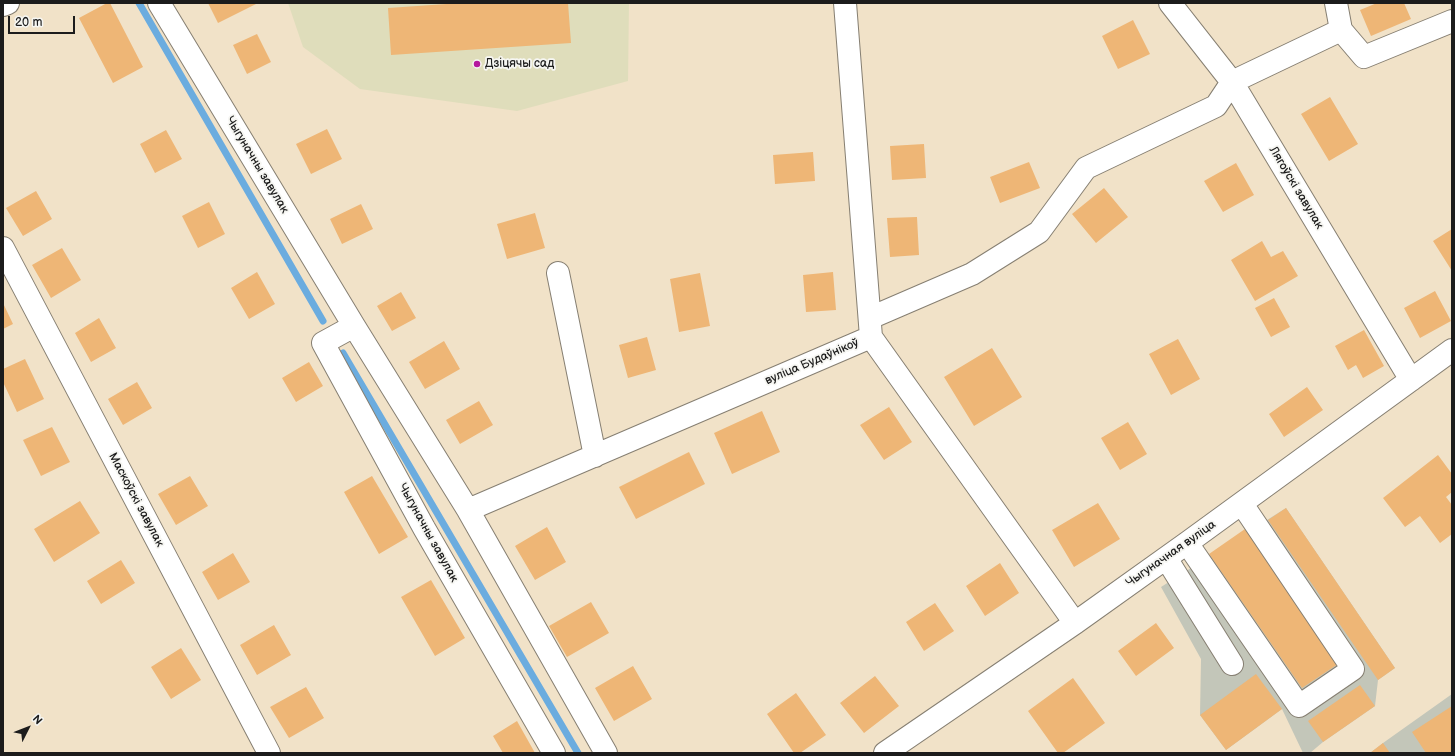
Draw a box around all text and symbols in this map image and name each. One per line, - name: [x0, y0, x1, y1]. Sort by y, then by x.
- scale bar: [10, 8, 77, 34]
- text: 20 m: [15, 15, 42, 30]
- place label: Дзіцячы сад: [485, 57, 554, 71]
- marker: Дзіцячы сад: [472, 59, 482, 69]
- street label: Чыгуначны завулак: [222, 114, 292, 216]
- street label: Лягоўскі завулак: [1266, 144, 1326, 232]
- street label: вуліца Будаўнікоў: [763, 336, 861, 388]
- street label: Маскоўскі завулак: [105, 451, 167, 549]
- street label: Чыгуначны завулак: [395, 481, 461, 585]
- street label: Чыгуначная вуліца: [1123, 518, 1219, 590]
- north arrow: [8, 708, 48, 748]
- text: N: [30, 712, 45, 727]

